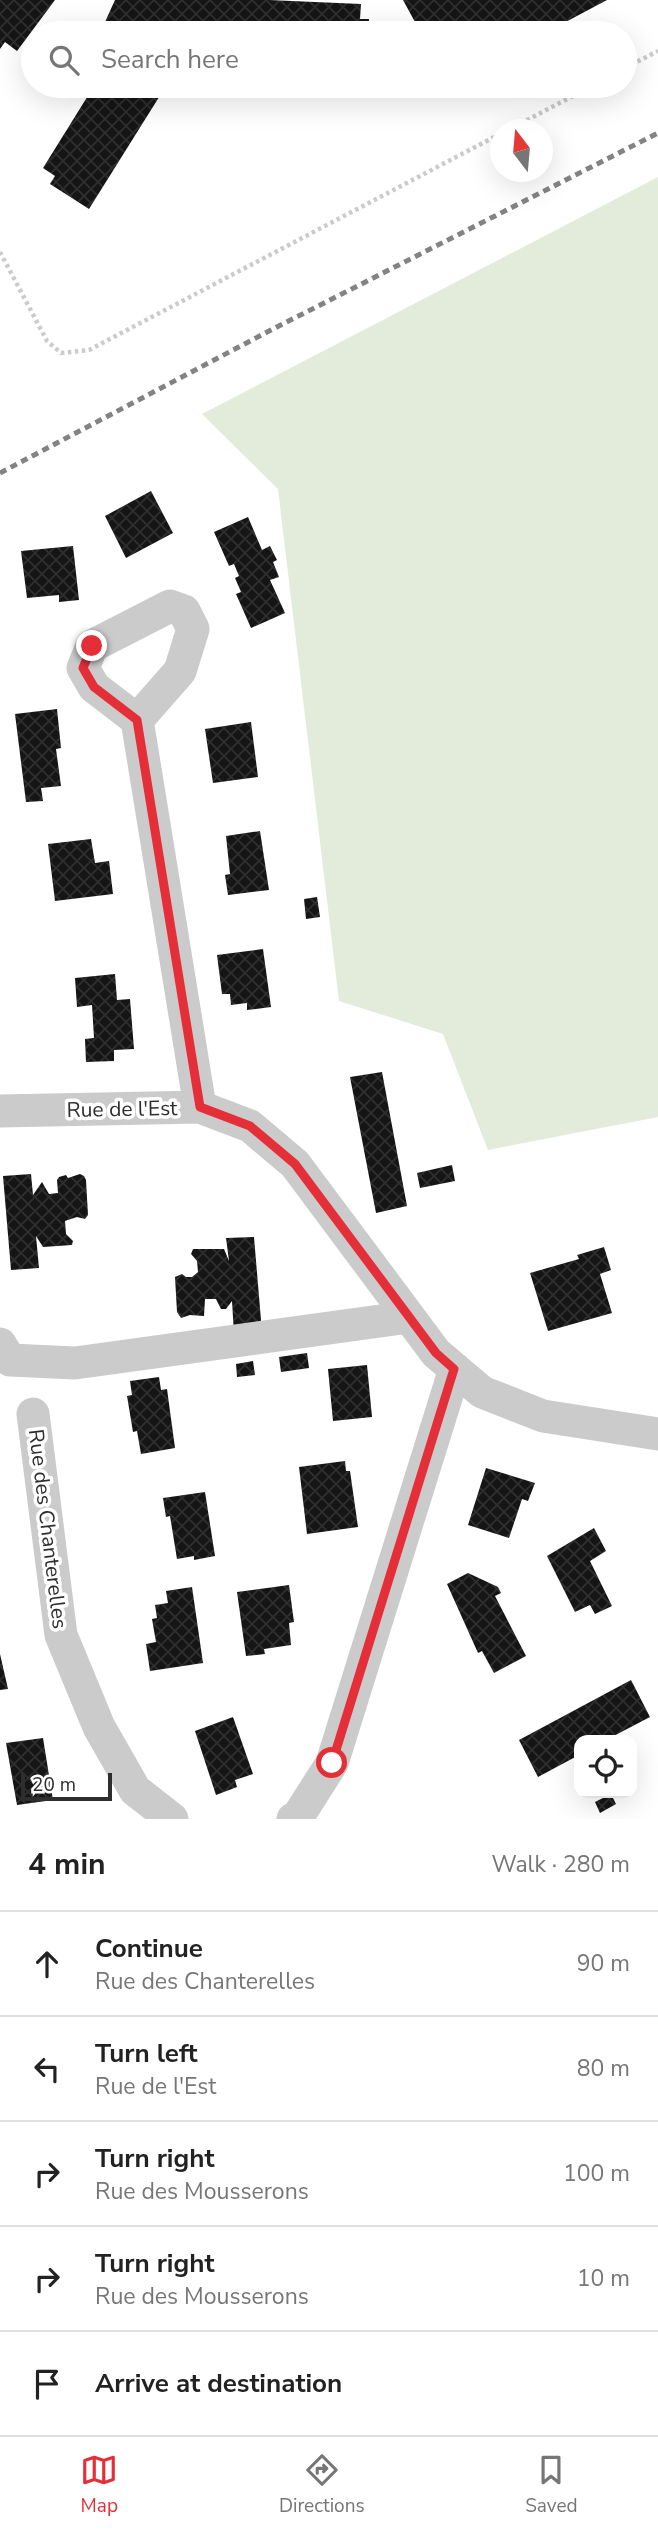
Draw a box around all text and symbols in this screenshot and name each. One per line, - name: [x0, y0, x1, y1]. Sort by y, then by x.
- search box: [21, 21, 637, 98]
- icon: search: [45, 41, 83, 79]
- text: Search here: [101, 42, 239, 77]
- north arrow: [490, 119, 553, 182]
- route end: [76, 630, 107, 661]
- street label: Rue de l'Est: [66, 1094, 178, 1124]
- street label: Rue des Chanterelles: [22, 1428, 74, 1630]
- map controls: [574, 1735, 637, 1798]
- button: locate: [574, 1735, 637, 1798]
- route start: [316, 1747, 347, 1778]
- scale bar: [21, 1770, 112, 1802]
- text: 20 m: [32, 1772, 76, 1798]
- text: 4 min: [28, 1844, 106, 1885]
- text: Walk · 280 m: [491, 1849, 630, 1880]
- text: Continue: [95, 1931, 203, 1966]
- icon: ahead: [28, 1945, 66, 1983]
- text: 90 m: [577, 1948, 630, 1979]
- text: Rue des Chanterelles: [95, 1966, 315, 1997]
- text: Turn left: [95, 2036, 198, 2071]
- icon: left: [28, 2050, 66, 2088]
- text: 80 m: [577, 2053, 630, 2084]
- text: Rue de l'Est: [95, 2071, 216, 2102]
- text: Turn right: [95, 2141, 214, 2176]
- icon: right: [28, 2155, 66, 2193]
- text: 100 m: [563, 2158, 630, 2189]
- text: Rue des Mousserons: [95, 2176, 309, 2207]
- text: Turn right: [95, 2246, 214, 2281]
- icon: right: [28, 2260, 66, 2298]
- text: 10 m: [577, 2263, 630, 2294]
- text: Rue des Mousserons: [95, 2281, 309, 2312]
- icon: arrive: [28, 2365, 66, 2403]
- text: Arrive at destination: [95, 2366, 342, 2401]
- tab: Map: [80, 2451, 118, 2519]
- tab: Directions: [279, 2451, 365, 2519]
- tab: Saved: [525, 2451, 578, 2519]

